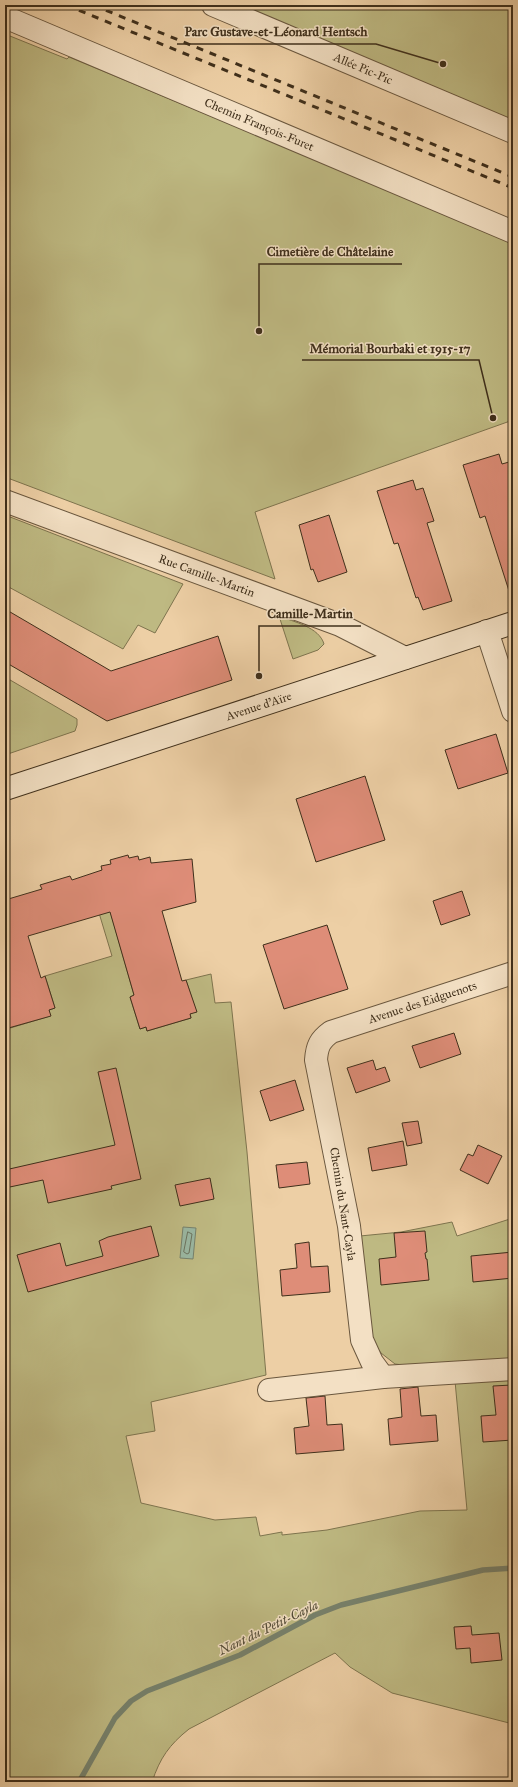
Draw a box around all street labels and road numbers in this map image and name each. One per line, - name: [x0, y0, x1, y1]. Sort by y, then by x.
- street label: Allée Pic-Pic: [331, 50, 395, 87]
- street label: Chemin François-Furet: [202, 95, 317, 154]
- street label: Rue Camille-Martin: [157, 551, 257, 600]
- street label: Avenue d'Aïre: [223, 689, 293, 724]
- street label: Avenue des Eidguenots: [366, 978, 478, 1027]
- street label: Chemin du Nant-Cayla: [327, 1146, 359, 1263]

